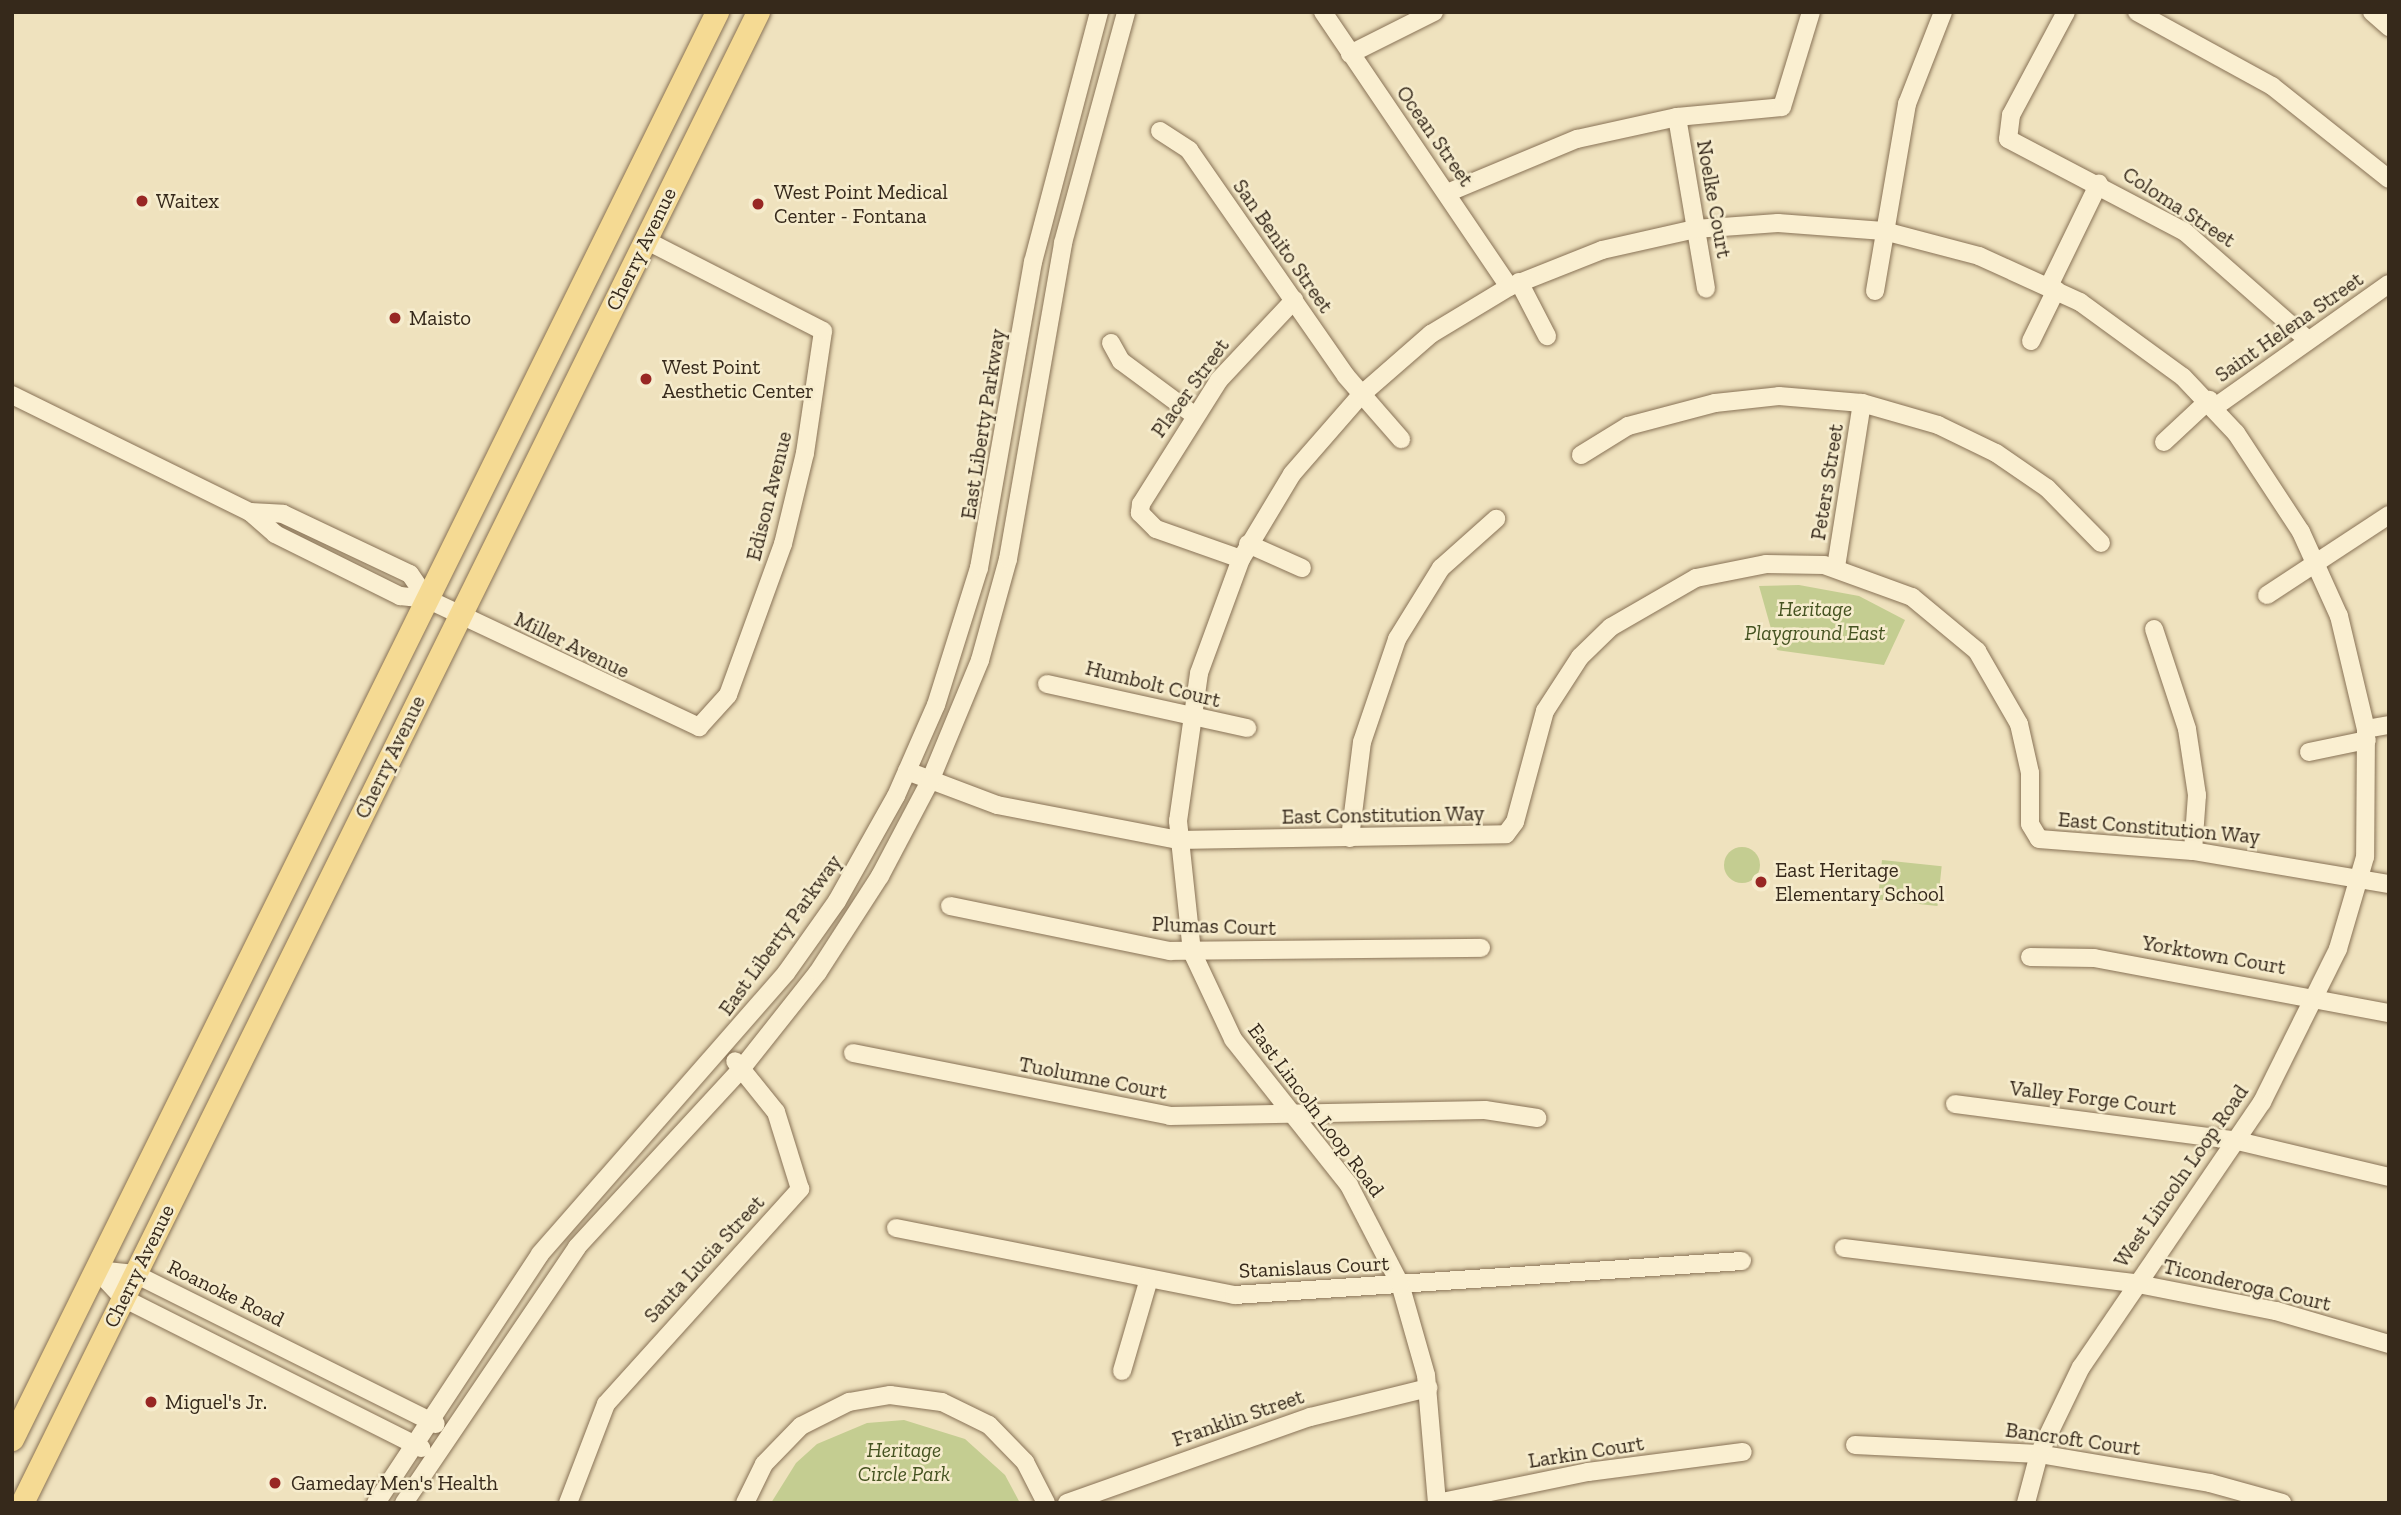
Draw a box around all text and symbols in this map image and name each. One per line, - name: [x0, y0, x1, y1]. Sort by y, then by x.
- street label: Ocean Street: [1391, 81, 1479, 191]
- street label: Noelke Court: [1691, 138, 1737, 260]
- street label: Coloma Street: [2118, 161, 2240, 253]
- street label: San Benito Street: [1228, 174, 1338, 318]
- place label: West Point Medical Center - Fontana: [774, 179, 948, 229]
- street label: Cherry Avenue: [600, 183, 682, 315]
- place label: Waitex: [156, 188, 219, 214]
- marker: Waitex: [134, 193, 150, 209]
- marker: West Point Medical Center - Fontana: [748, 194, 768, 214]
- street label: Saint Helena Street: [2210, 267, 2368, 387]
- place label: Maisto: [409, 305, 471, 331]
- marker: Maisto: [387, 310, 403, 326]
- street label: East Liberty Parkway: [955, 327, 1011, 521]
- street label: Placer Street: [1146, 334, 1234, 442]
- place label: West Point Aesthetic Center: [662, 354, 814, 404]
- marker: West Point Aesthetic Center: [636, 369, 656, 389]
- street label: Peters Street: [1805, 422, 1849, 542]
- street label: Edison Avenue: [741, 428, 797, 564]
- park label: Heritage Playground East: [1744, 596, 1886, 646]
- street label: Miller Avenue: [510, 606, 634, 684]
- street label: Humbolt Court: [1083, 655, 1223, 713]
- street label: Cherry Avenue: [349, 691, 431, 823]
- street label: East Constitution Way: [1281, 801, 1485, 829]
- street label: East Constitution Way: [2057, 807, 2261, 849]
- street label: East Liberty Parkway: [713, 850, 847, 1020]
- place label: East Heritage Elementary School: [1775, 857, 1945, 907]
- marker: East Heritage Elementary School: [1753, 874, 1769, 890]
- street label: Plumas Court: [1151, 911, 1277, 941]
- street label: Yorktown Court: [2140, 930, 2288, 980]
- street label: East Lincoln Loop Road: [1242, 1018, 1390, 1202]
- street label: Tuolumne Court: [1017, 1051, 1169, 1105]
- street label: Valley Forge Court: [2008, 1075, 2178, 1121]
- street label: West Lincoln Loop Road: [2108, 1080, 2254, 1272]
- street label: Santa Lucia Street: [639, 1190, 769, 1328]
- street label: Cherry Avenue: [98, 1200, 180, 1332]
- street label: Stanislaus Court: [1238, 1250, 1390, 1284]
- street label: Ticonderoga Court: [2161, 1253, 2333, 1317]
- street label: Roanoke Road: [164, 1254, 288, 1332]
- street label: Franklin Street: [1169, 1384, 1307, 1452]
- place label: Miguel's Jr.: [165, 1389, 268, 1415]
- marker: Miguel's Jr.: [143, 1394, 159, 1410]
- street label: Bancroft Court: [2004, 1417, 2142, 1461]
- street label: Larkin Court: [1526, 1430, 1646, 1474]
- park label: Heritage Circle Park: [858, 1437, 950, 1487]
- place label: Gameday Men's Health: [291, 1470, 498, 1496]
- marker: Gameday Men's Health: [265, 1473, 285, 1493]

